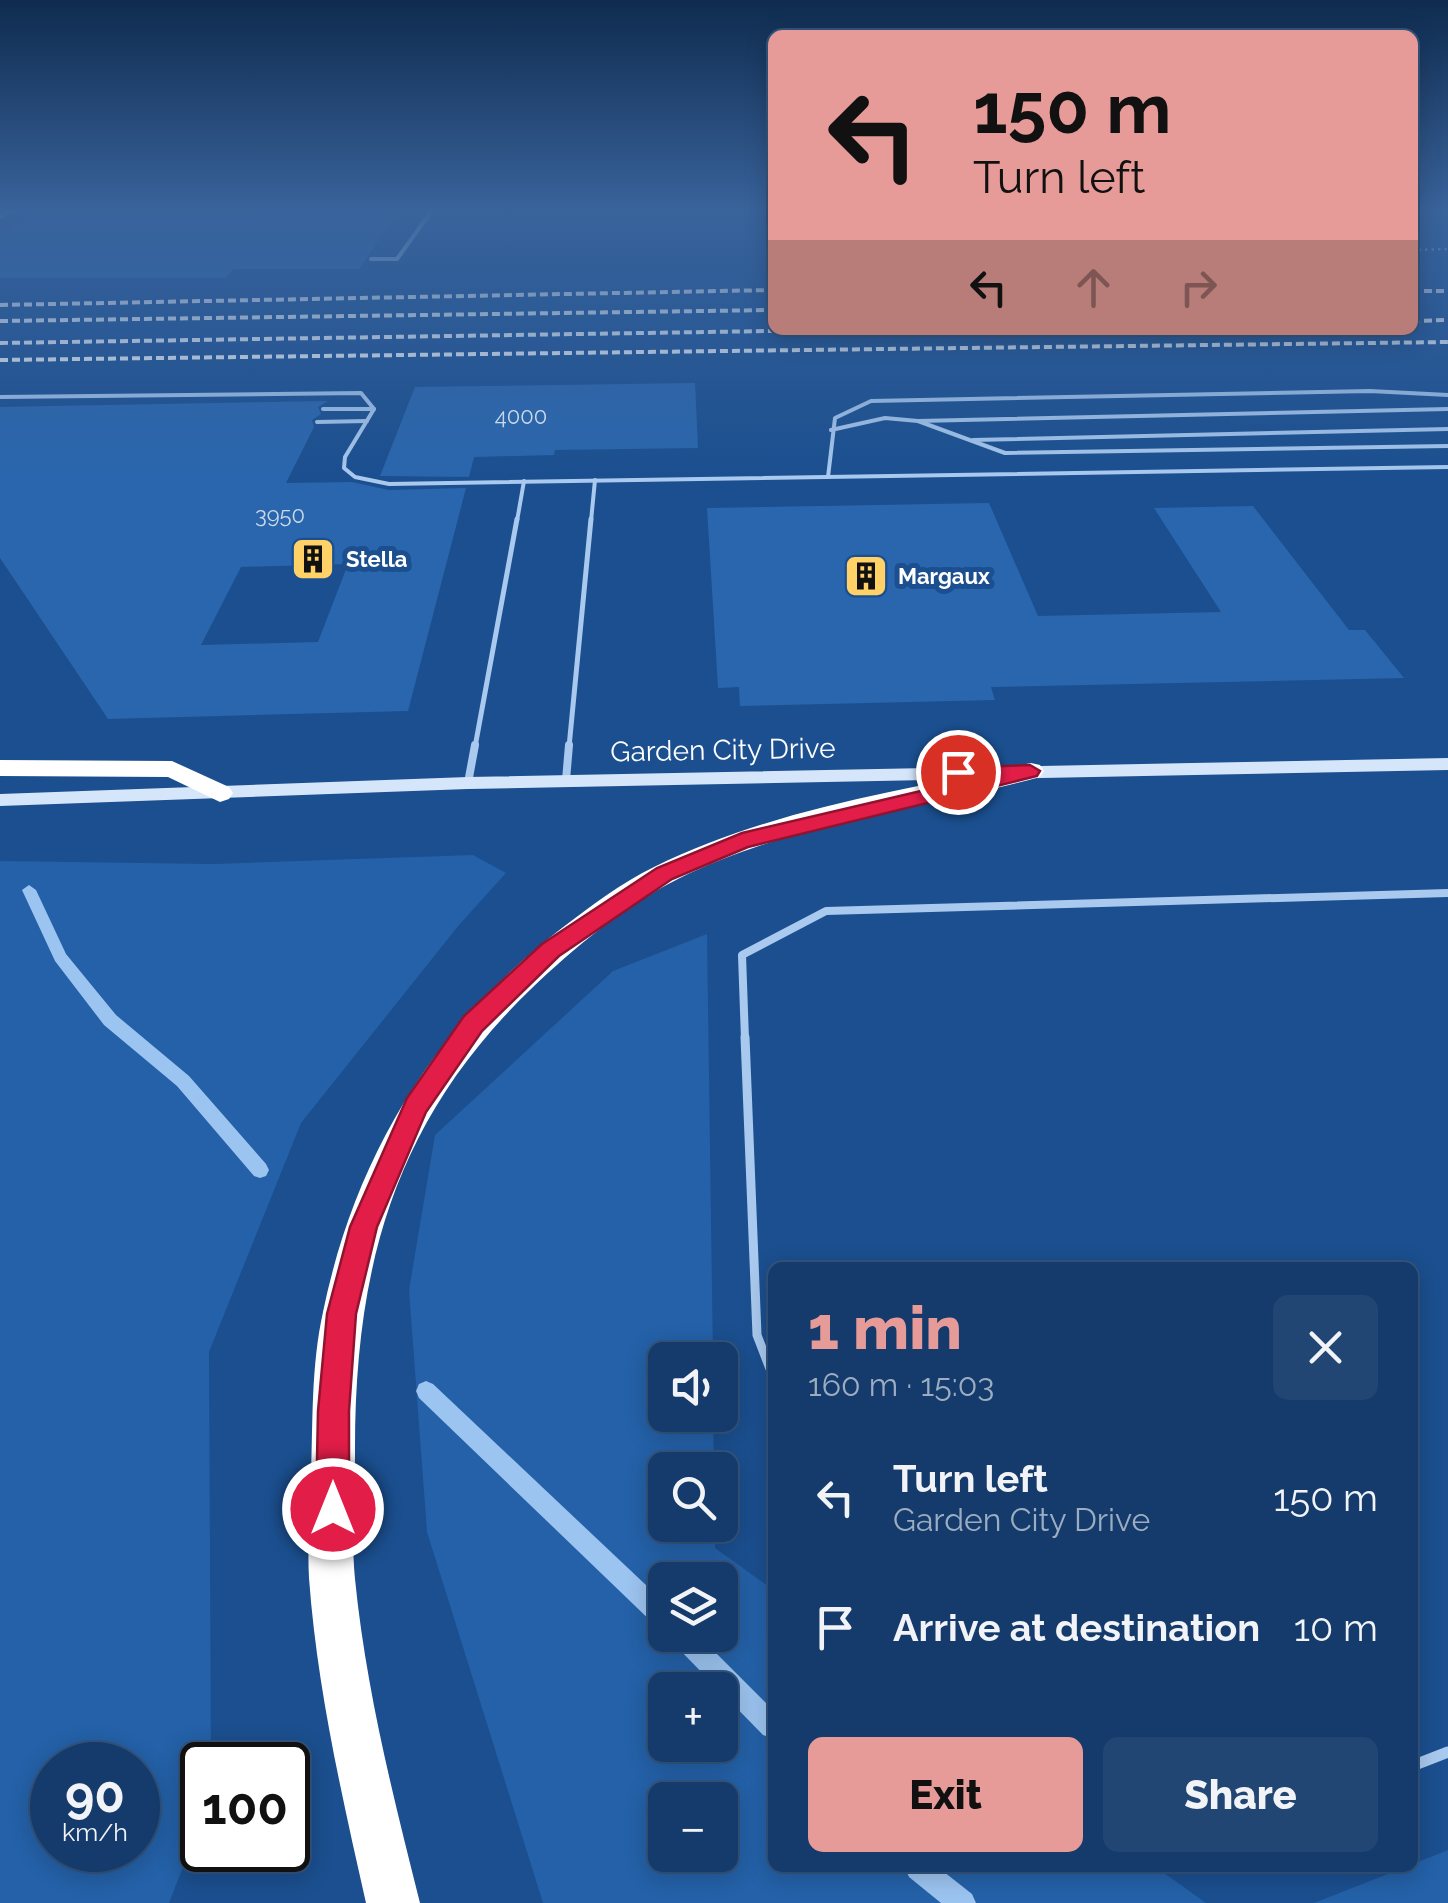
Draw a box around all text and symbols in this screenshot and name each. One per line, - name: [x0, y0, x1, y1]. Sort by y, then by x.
- text: 150 m: [973, 67, 1171, 149]
- icon: left: [808, 70, 938, 200]
- text: Turn left: [973, 151, 1145, 204]
- icon: left: [961, 260, 1016, 315]
- icon: ahead: [1066, 260, 1121, 315]
- icon: right: [1171, 260, 1226, 315]
- house number: 4000: [495, 403, 547, 429]
- house number: 3950: [255, 502, 305, 528]
- building icon: Stella: [290, 536, 336, 582]
- place label: Stella: [346, 546, 407, 572]
- building icon: Margaux: [843, 553, 889, 599]
- place label: Margaux: [898, 563, 990, 589]
- pin: [916, 730, 1001, 815]
- street label: Garden City Drive: [610, 732, 836, 768]
- icon: arrive: [931, 745, 986, 800]
- text: 1 min: [808, 1293, 962, 1363]
- button: close: [1273, 1295, 1378, 1400]
- map controls: [648, 1342, 738, 1872]
- button: sound: [648, 1342, 738, 1432]
- text: 160 m · 15:03: [808, 1366, 994, 1403]
- button: search: [648, 1452, 738, 1542]
- text: Turn left: [893, 1456, 1048, 1501]
- position arrow: [281, 1457, 385, 1561]
- icon: left: [808, 1470, 863, 1525]
- text: 150 m: [1273, 1475, 1378, 1520]
- text: Garden City Drive: [893, 1501, 1150, 1538]
- button: layers: [648, 1562, 738, 1652]
- icon: arrive: [808, 1600, 863, 1655]
- text: Arrive at destination: [893, 1605, 1260, 1650]
- text: 10 m: [1294, 1605, 1378, 1650]
- button: +: [648, 1672, 738, 1762]
- button: Exit: [808, 1737, 1083, 1852]
- button: Share: [1103, 1737, 1378, 1852]
- speed limit sign: 100: [180, 1742, 310, 1872]
- text: 90: [65, 1765, 125, 1824]
- button: −: [648, 1782, 738, 1872]
- text: km/h: [62, 1817, 128, 1847]

